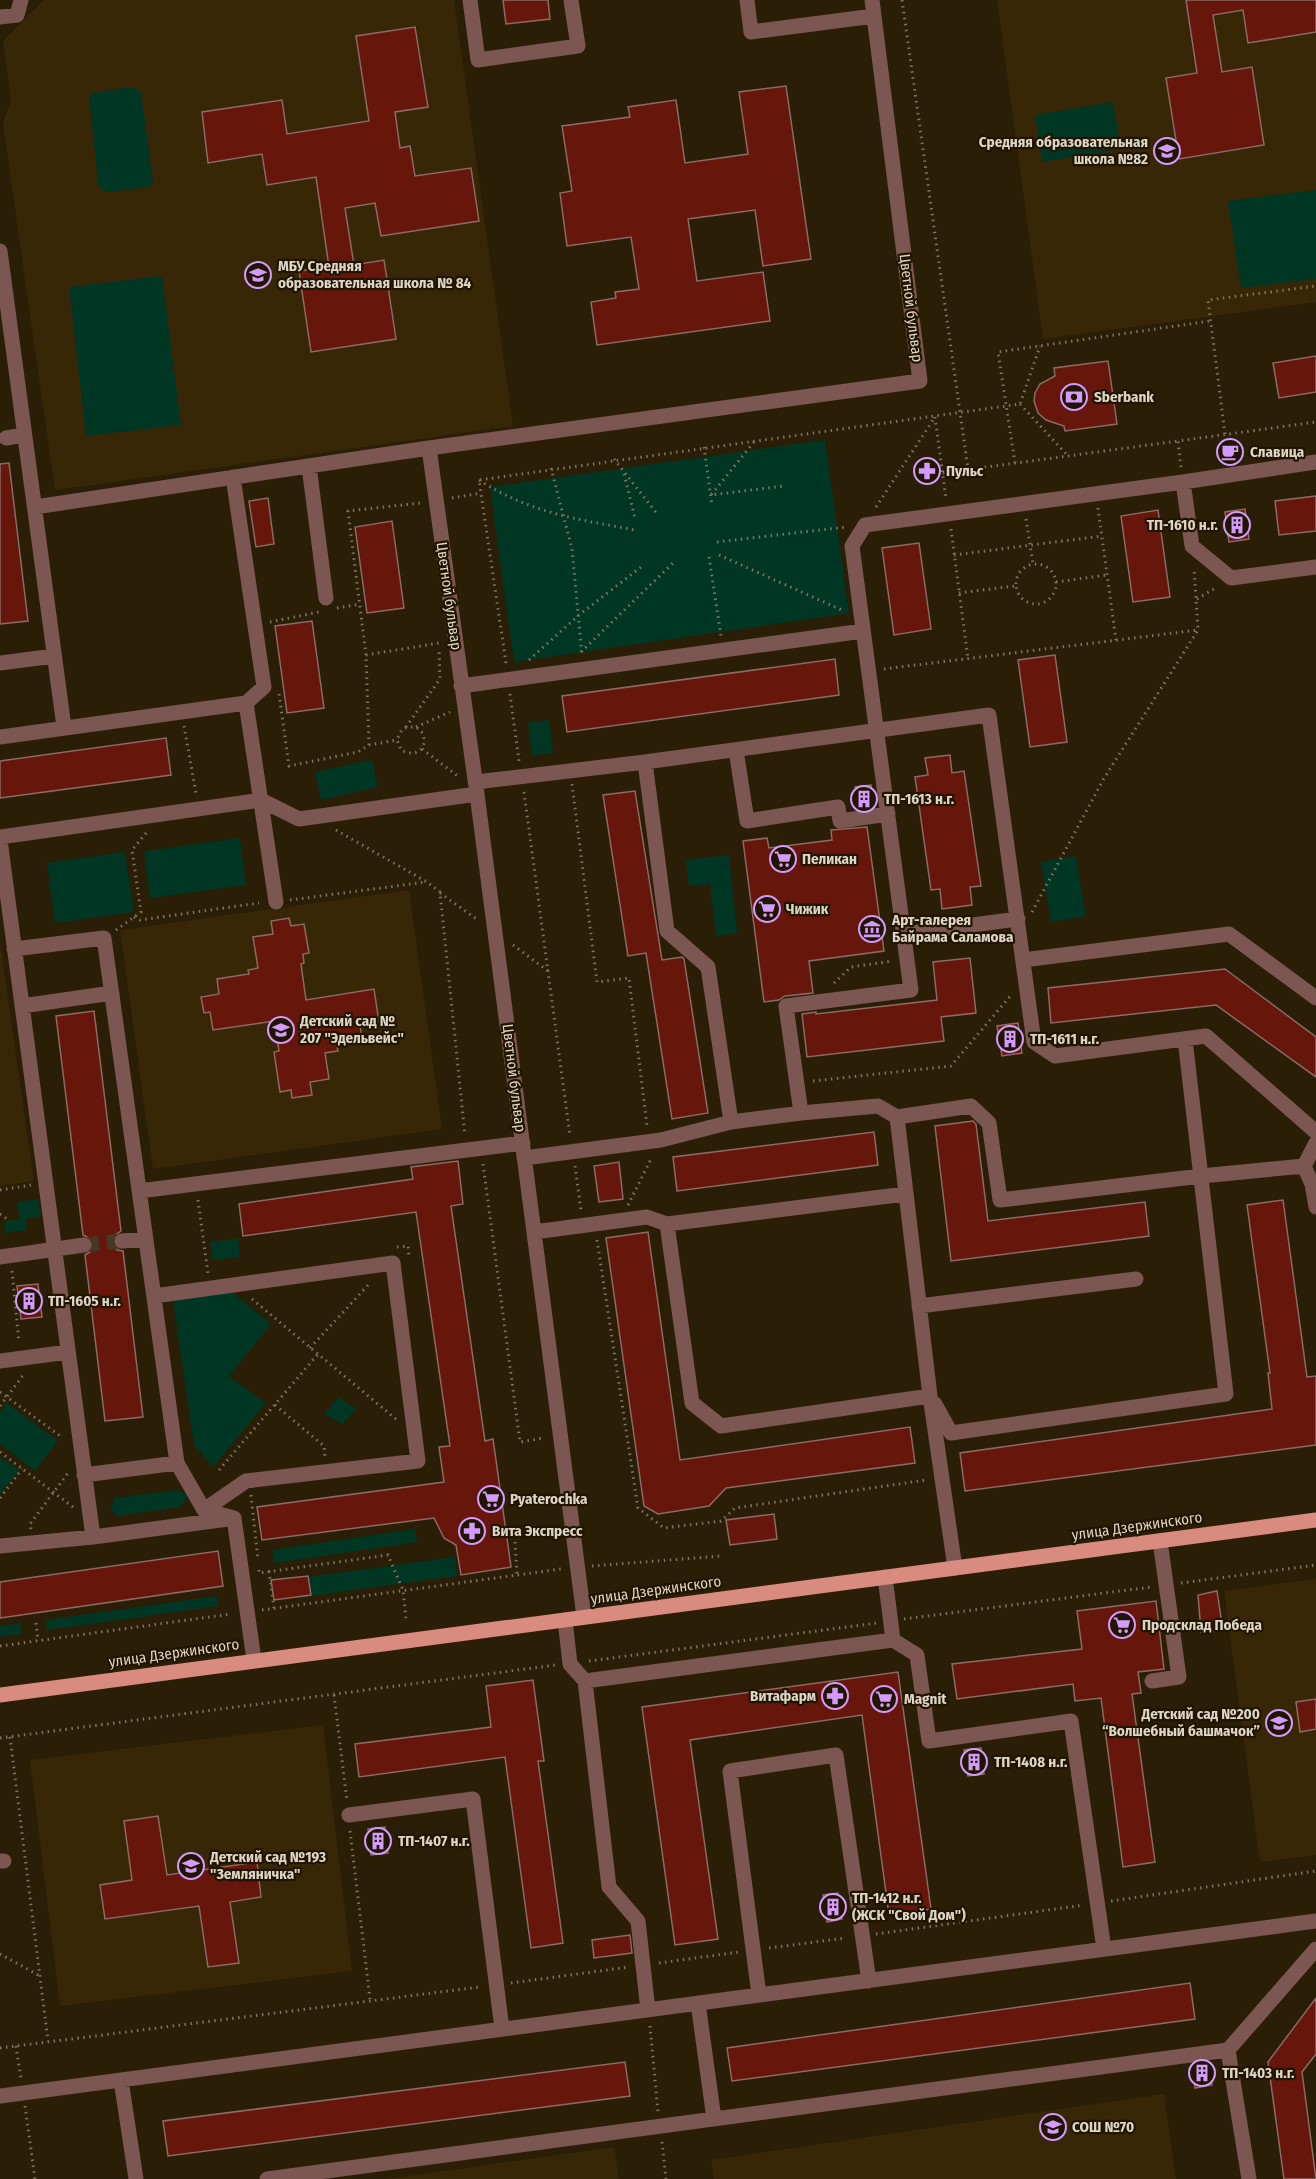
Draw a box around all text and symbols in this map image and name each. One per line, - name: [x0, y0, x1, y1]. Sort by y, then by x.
- place label: Средняя образовательная школа №82: [979, 133, 1148, 168]
- school or university icon: Средняя образовательная школа №82: [1152, 136, 1182, 166]
- street label: Цветной бульвар: [895, 253, 927, 363]
- place label: МБУ Средняя образовательная школа № 84: [278, 257, 472, 292]
- school or university icon: МБУ Средняя образовательная школа № 84: [243, 260, 273, 290]
- bank icon: Sberbank: [1059, 382, 1089, 412]
- place label: Sberbank: [1094, 388, 1154, 406]
- cafe icon: Славица: [1215, 437, 1245, 467]
- place label: Славица: [1250, 443, 1305, 461]
- pharmacy icon: Пульс: [912, 456, 942, 486]
- place label: Пульс: [946, 462, 984, 480]
- building icon: ТП-1610 н.г.: [1222, 510, 1252, 540]
- place label: ТП-1610 н.г.: [1147, 516, 1219, 534]
- street label: Цветной бульвар: [433, 541, 465, 651]
- building icon: ТП-1613 н.г.: [849, 784, 879, 814]
- place label: ТП-1613 н.г.: [884, 790, 955, 808]
- supermarket icon: Пеликан: [768, 844, 798, 874]
- place label: Пеликан: [802, 850, 857, 868]
- supermarket icon: Чижик: [752, 894, 782, 924]
- place label: Чижик: [786, 900, 829, 918]
- place label: Арт-галерея Байрама Саламова: [891, 911, 1014, 946]
- museum icon: Арт-галерея Байрама Саламова: [857, 914, 887, 944]
- place label: Детский сад № 207 "Эдельвейс": [299, 1012, 404, 1047]
- school or university icon: Детский сад № 207 "Эдельвейс": [266, 1015, 296, 1045]
- street label: Цветной бульвар: [498, 1023, 530, 1133]
- building icon: ТП-1611 н.г.: [995, 1024, 1025, 1054]
- place label: ТП-1611 н.г.: [1030, 1030, 1100, 1048]
- building icon: ТП-1605 н.г.: [14, 1286, 44, 1316]
- place label: ТП-1605 н.г.: [48, 1292, 122, 1310]
- supermarket icon: Pyaterochka: [476, 1484, 506, 1514]
- place label: Pyaterochka: [510, 1490, 588, 1508]
- street label: улица Дзержинского: [1071, 1508, 1203, 1544]
- pharmacy icon: Вита Экспресс: [457, 1516, 487, 1546]
- place label: Вита Экспресс: [492, 1522, 583, 1540]
- street label: улица Дзержинского: [590, 1572, 722, 1608]
- supermarket icon: Продсклад Победа: [1107, 1610, 1137, 1640]
- place label: Продсклад Победа: [1142, 1616, 1262, 1634]
- street label: улица Дзержинского: [108, 1635, 240, 1671]
- pharmacy icon: Витафарм: [820, 1681, 850, 1711]
- supermarket icon: Magnit: [869, 1684, 899, 1714]
- place label: Витафарм: [750, 1687, 816, 1705]
- place label: Magnit: [904, 1690, 947, 1708]
- place label: Детский сад №200 “Волшебный башмачок”: [1102, 1705, 1260, 1740]
- school or university icon: Детский сад №200 “Волшебный башмачок”: [1264, 1708, 1294, 1738]
- building icon: ТП-1408 н.г.: [959, 1747, 989, 1777]
- place label: ТП-1408 н.г.: [994, 1753, 1068, 1771]
- building icon: ТП-1407 н.г.: [363, 1826, 393, 1856]
- place label: ТП-1407 н.г.: [398, 1832, 470, 1850]
- place label: Детский сад №193 "Земляничка": [209, 1848, 326, 1883]
- school or university icon: Детский сад №193 "Земляничка": [176, 1851, 206, 1881]
- place label: ТП-1412 н.г. (ЖСК "Свой Дом"): [852, 1889, 966, 1924]
- building icon: ТП-1412 н.г. (ЖСК "Свой Дом"): [818, 1892, 848, 1922]
- building icon: ТП-1403 н.г.: [1187, 2058, 1217, 2088]
- place label: ТП-1403 н.г.: [1222, 2064, 1295, 2082]
- school or university icon: СОШ №70: [1038, 2112, 1068, 2142]
- place label: СОШ №70: [1072, 2118, 1134, 2136]

